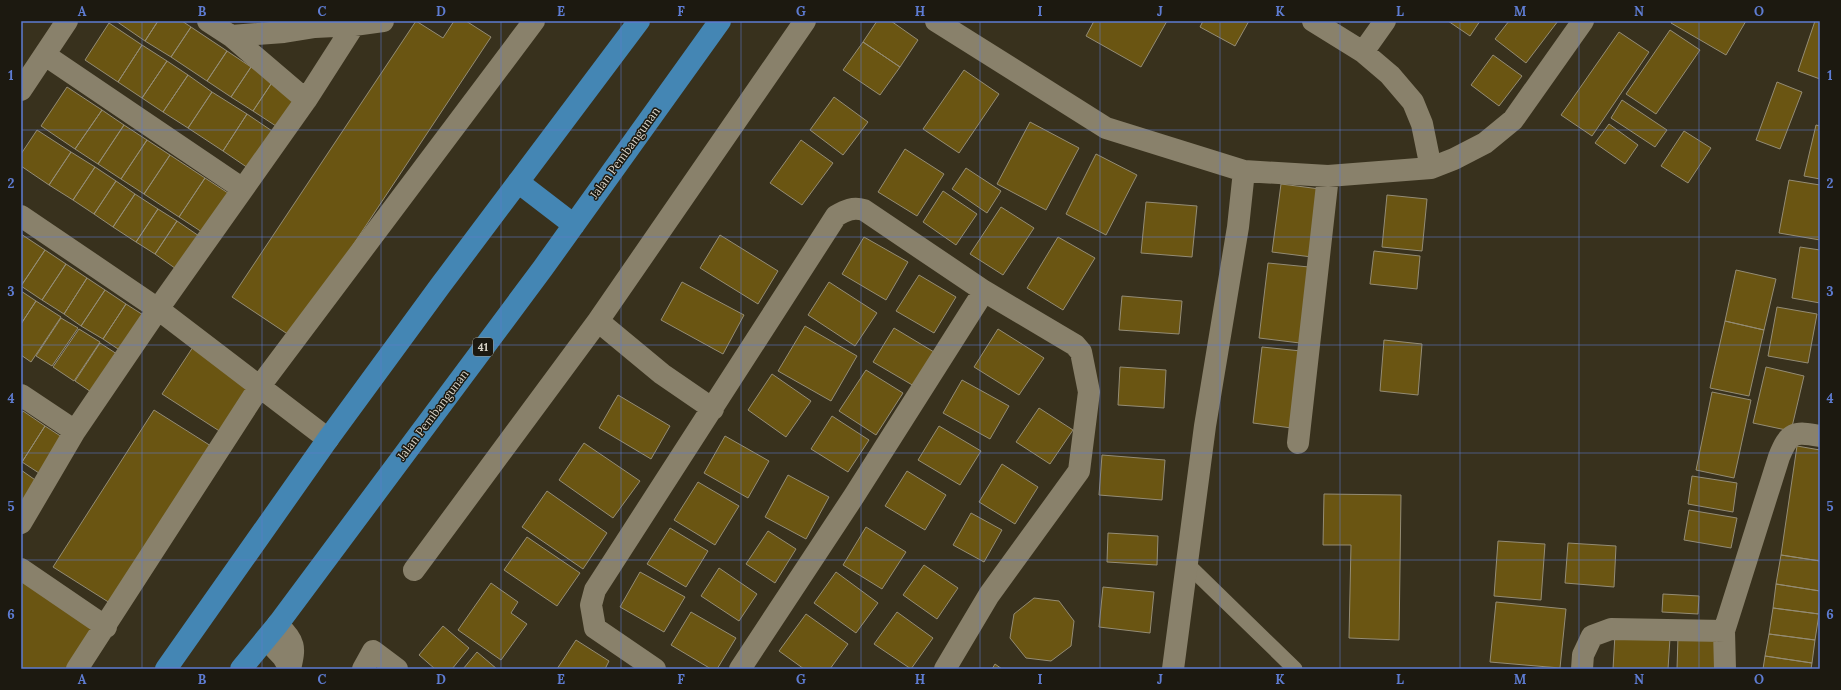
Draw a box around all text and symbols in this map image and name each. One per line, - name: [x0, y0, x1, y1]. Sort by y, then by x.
- text: A: [78, 3, 87, 20]
- text: B: [198, 3, 207, 20]
- text: C: [318, 3, 327, 20]
- text: D: [436, 3, 446, 20]
- text: E: [557, 3, 565, 20]
- text: F: [677, 3, 685, 20]
- text: G: [796, 3, 806, 20]
- text: H: [915, 3, 925, 20]
- text: I: [1037, 3, 1043, 20]
- text: J: [1157, 3, 1163, 20]
- text: K: [1275, 3, 1285, 20]
- text: L: [1396, 3, 1404, 20]
- text: M: [1514, 3, 1527, 20]
- text: N: [1634, 3, 1644, 20]
- text: O: [1754, 3, 1764, 20]
- text: 1: [8, 67, 14, 84]
- text: 1: [1827, 67, 1833, 84]
- street label: Jalan Pembangunan: [586, 104, 663, 202]
- text: 2: [8, 175, 15, 192]
- text: 2: [1827, 175, 1834, 192]
- text: 3: [7, 283, 15, 300]
- text: 3: [1826, 283, 1834, 300]
- road number: 41: [473, 338, 493, 356]
- street label: Jalan Pembangunan: [393, 366, 472, 464]
- text: 4: [7, 390, 15, 407]
- text: 4: [1826, 390, 1834, 407]
- text: 5: [7, 498, 15, 515]
- text: 5: [1826, 498, 1834, 515]
- text: 6: [7, 606, 15, 623]
- text: 6: [1826, 606, 1834, 623]
- text: A: [78, 671, 87, 688]
- text: B: [198, 671, 207, 688]
- text: C: [318, 671, 327, 688]
- text: D: [436, 671, 446, 688]
- text: E: [557, 671, 565, 688]
- text: F: [677, 671, 685, 688]
- text: G: [796, 671, 806, 688]
- text: H: [915, 671, 925, 688]
- text: I: [1037, 671, 1043, 688]
- text: J: [1157, 671, 1163, 688]
- text: K: [1275, 671, 1285, 688]
- text: L: [1396, 671, 1404, 688]
- text: M: [1514, 671, 1527, 688]
- text: N: [1634, 671, 1644, 688]
- text: O: [1754, 671, 1764, 688]

